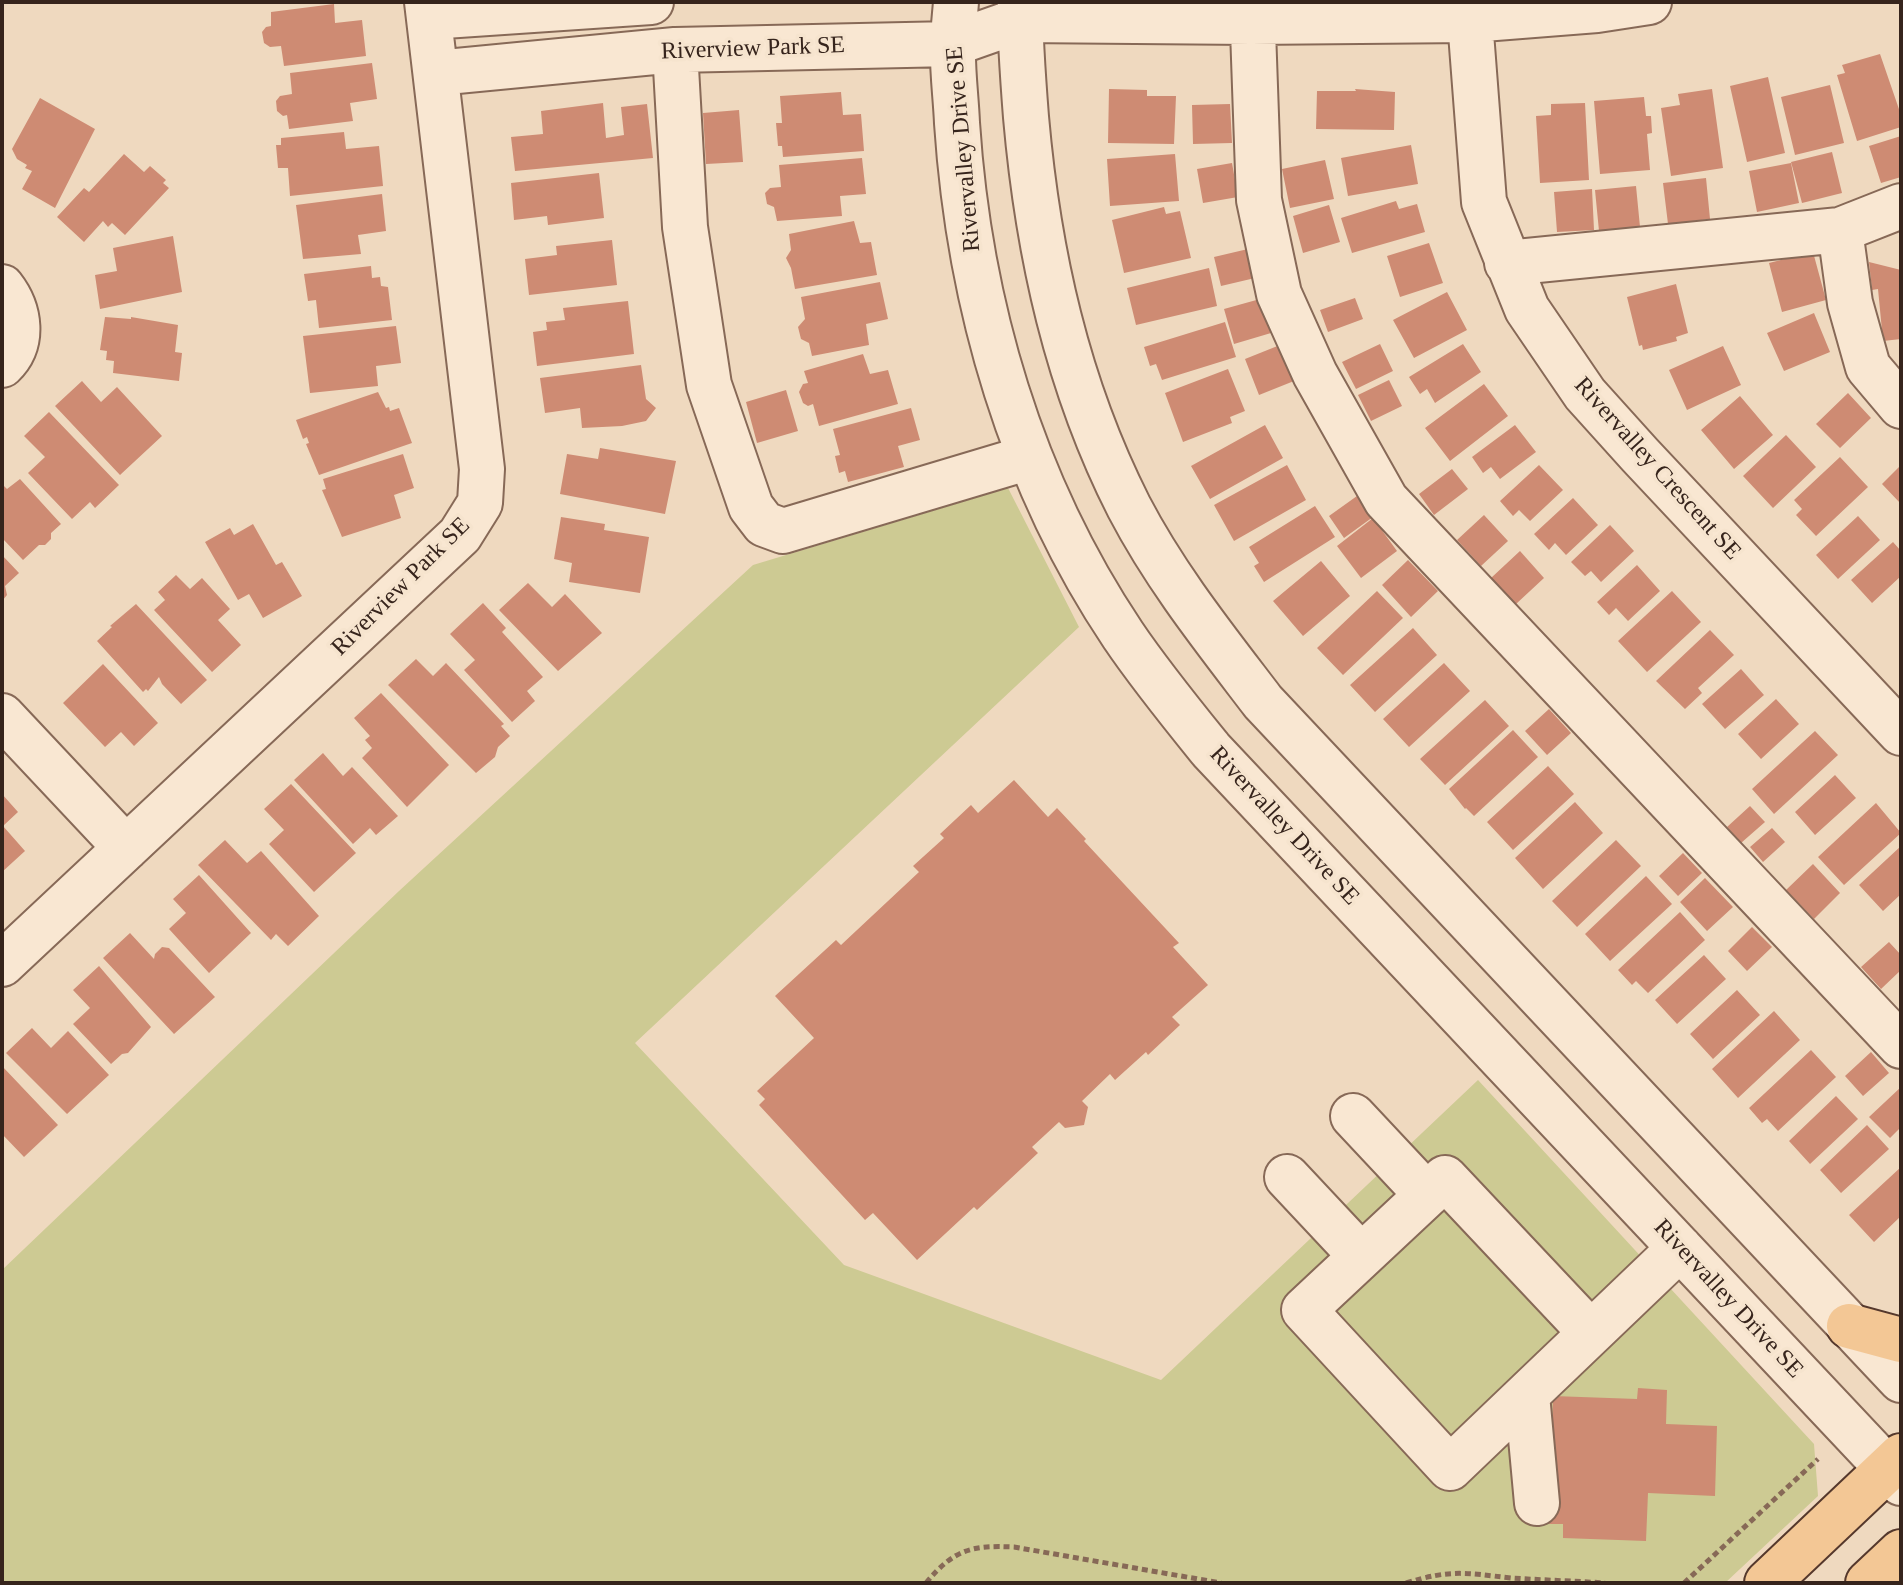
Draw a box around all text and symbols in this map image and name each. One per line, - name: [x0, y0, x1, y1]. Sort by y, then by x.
- street label: Riverview Park SE: [661, 31, 845, 67]
- street label: Rivervalley Drive SE: [941, 45, 987, 253]
- street label: Rivervalley Crescent SE: [1567, 372, 1747, 566]
- street label: Riverview Park SE: [326, 512, 476, 662]
- street label: Rivervalley Drive SE: [1203, 741, 1365, 911]
- street label: Rivervalley Drive SE: [1647, 1214, 1809, 1384]

